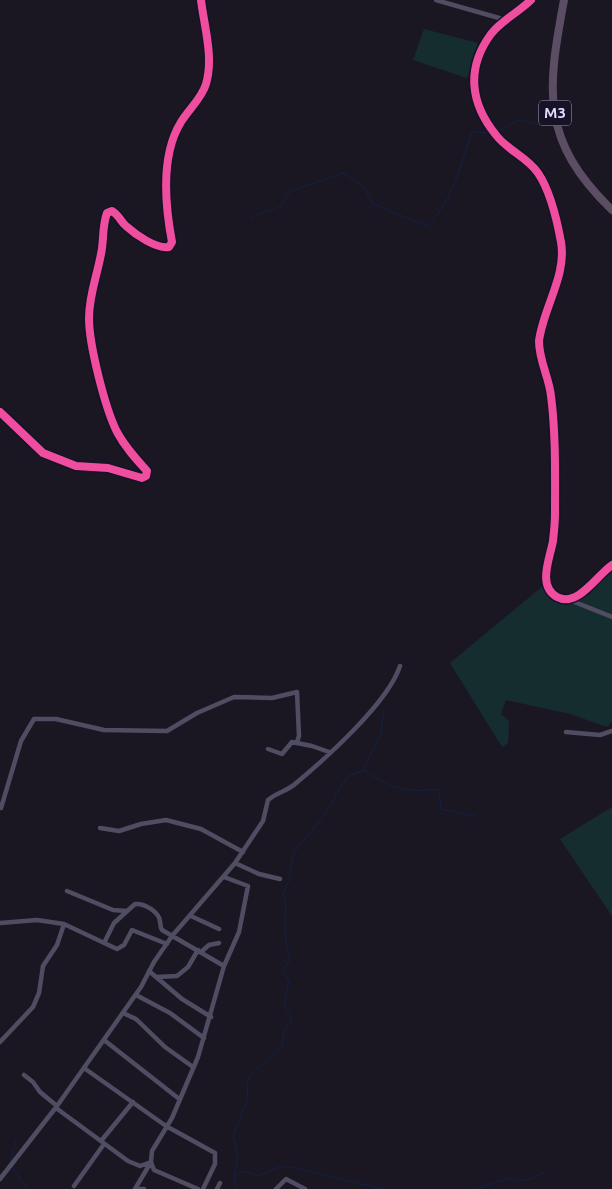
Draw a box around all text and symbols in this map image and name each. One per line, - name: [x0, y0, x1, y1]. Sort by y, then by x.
- road number: M3: [539, 100, 571, 126]

